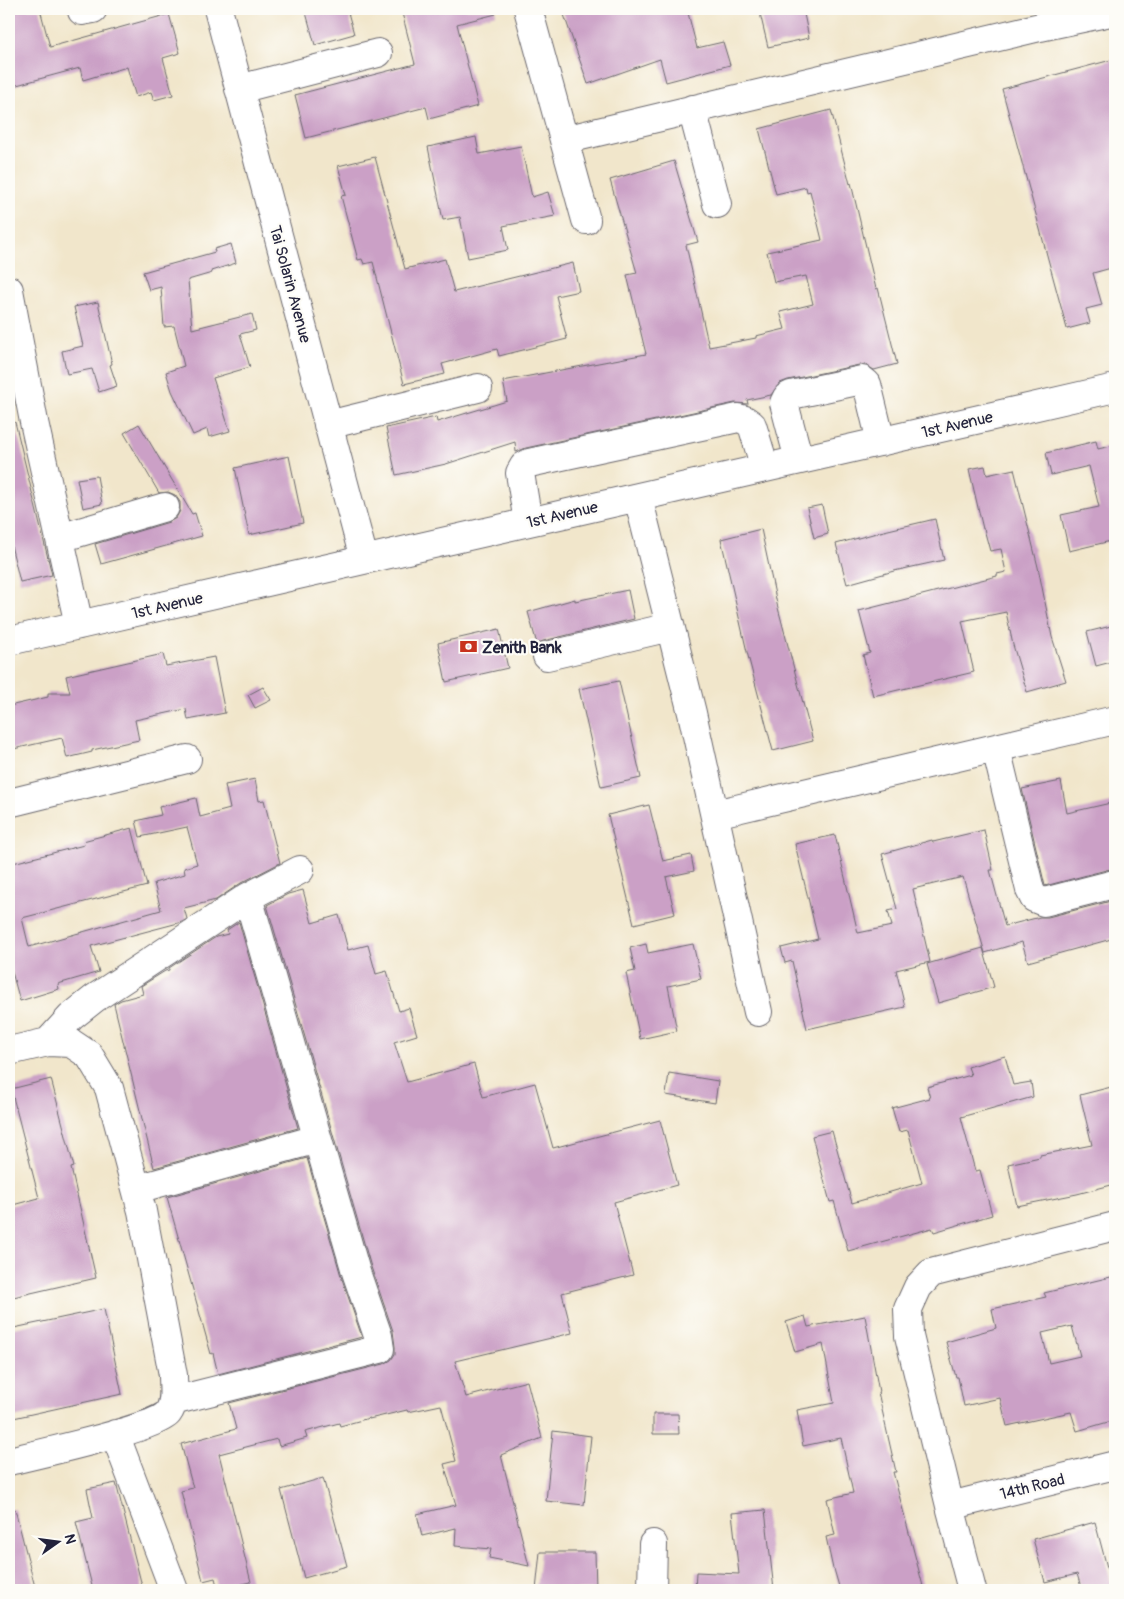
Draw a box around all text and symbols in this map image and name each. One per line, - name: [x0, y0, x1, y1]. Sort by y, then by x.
- street label: Tai Solarin Avenue: [265, 223, 315, 345]
- street label: 1st Avenue: [920, 407, 995, 443]
- street label: 1st Avenue: [525, 497, 600, 533]
- street label: 1st Avenue: [130, 588, 205, 624]
- bank icon: Zenith Bank: [458, 637, 478, 657]
- place label: Zenith Bank: [482, 638, 562, 658]
- street label: 14th Road: [998, 1469, 1067, 1505]
- north arrow: [32, 1516, 82, 1566]
- text: N: [61, 1532, 80, 1546]

